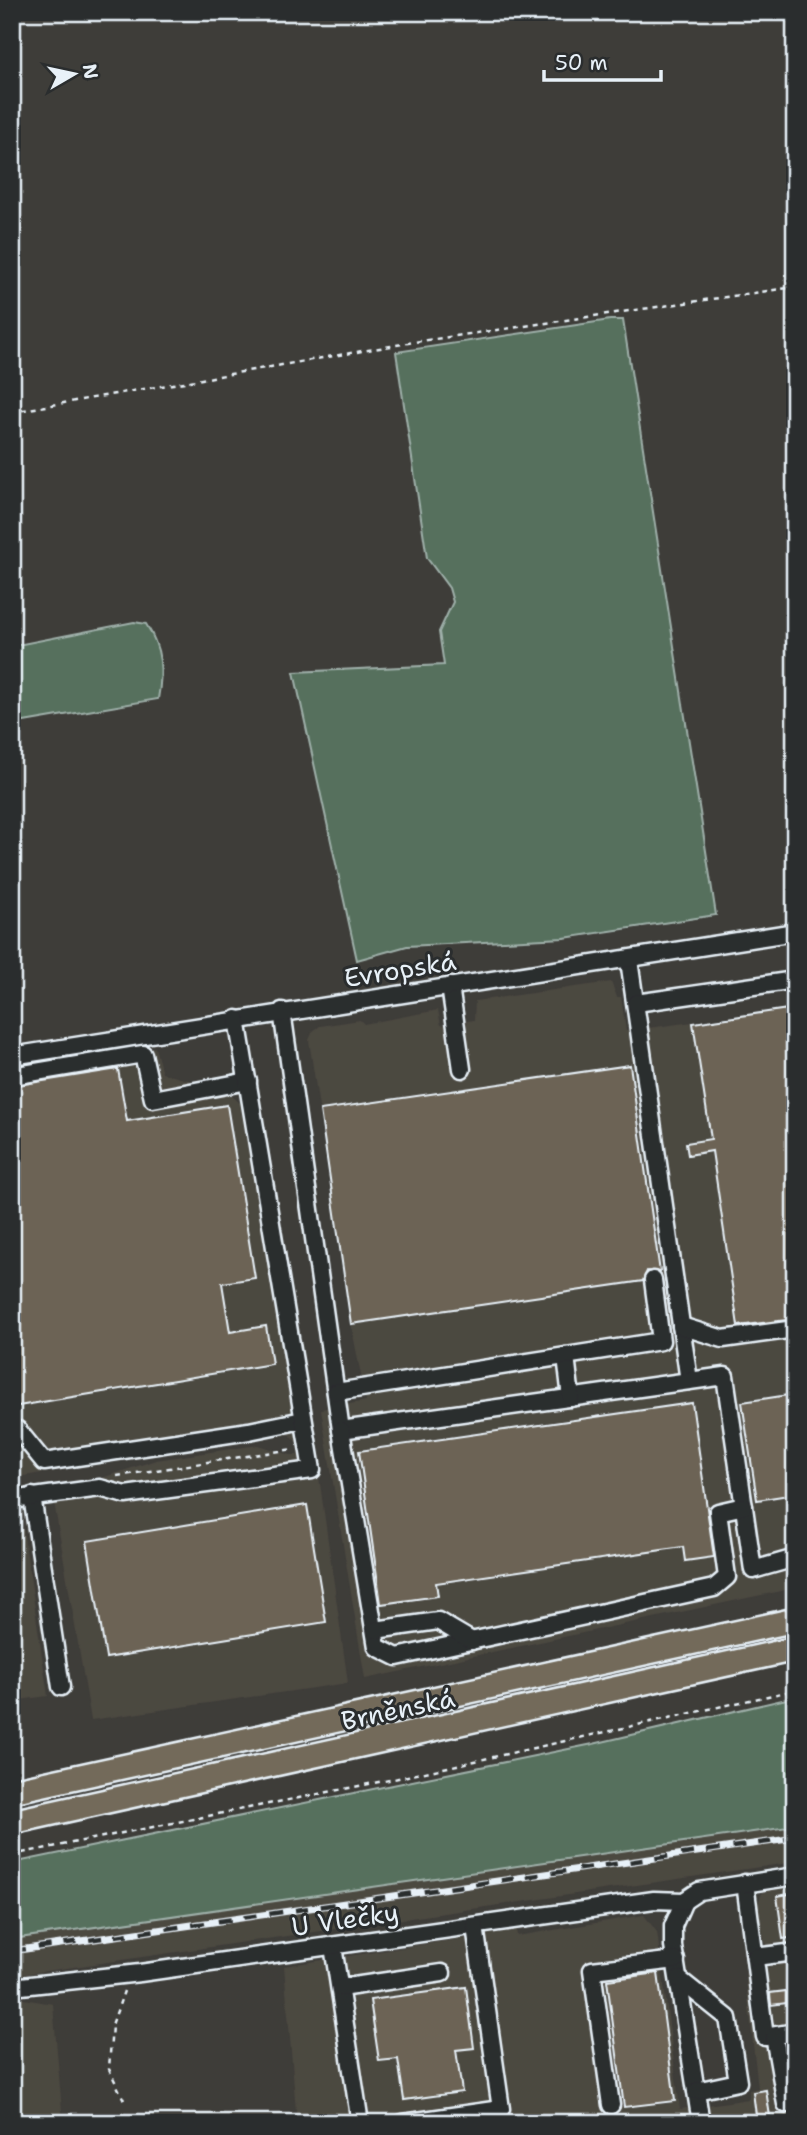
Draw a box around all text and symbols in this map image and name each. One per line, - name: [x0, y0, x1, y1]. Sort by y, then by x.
- north arrow: [38, 38, 108, 108]
- scale bar: [544, 38, 662, 82]
- text: 50 m: [555, 49, 608, 77]
- text: N: [77, 62, 104, 81]
- street label: Evropská: [342, 943, 458, 995]
- street label: Brněnská: [338, 1680, 458, 1738]
- street label: U Vlečky: [289, 1894, 401, 1944]

